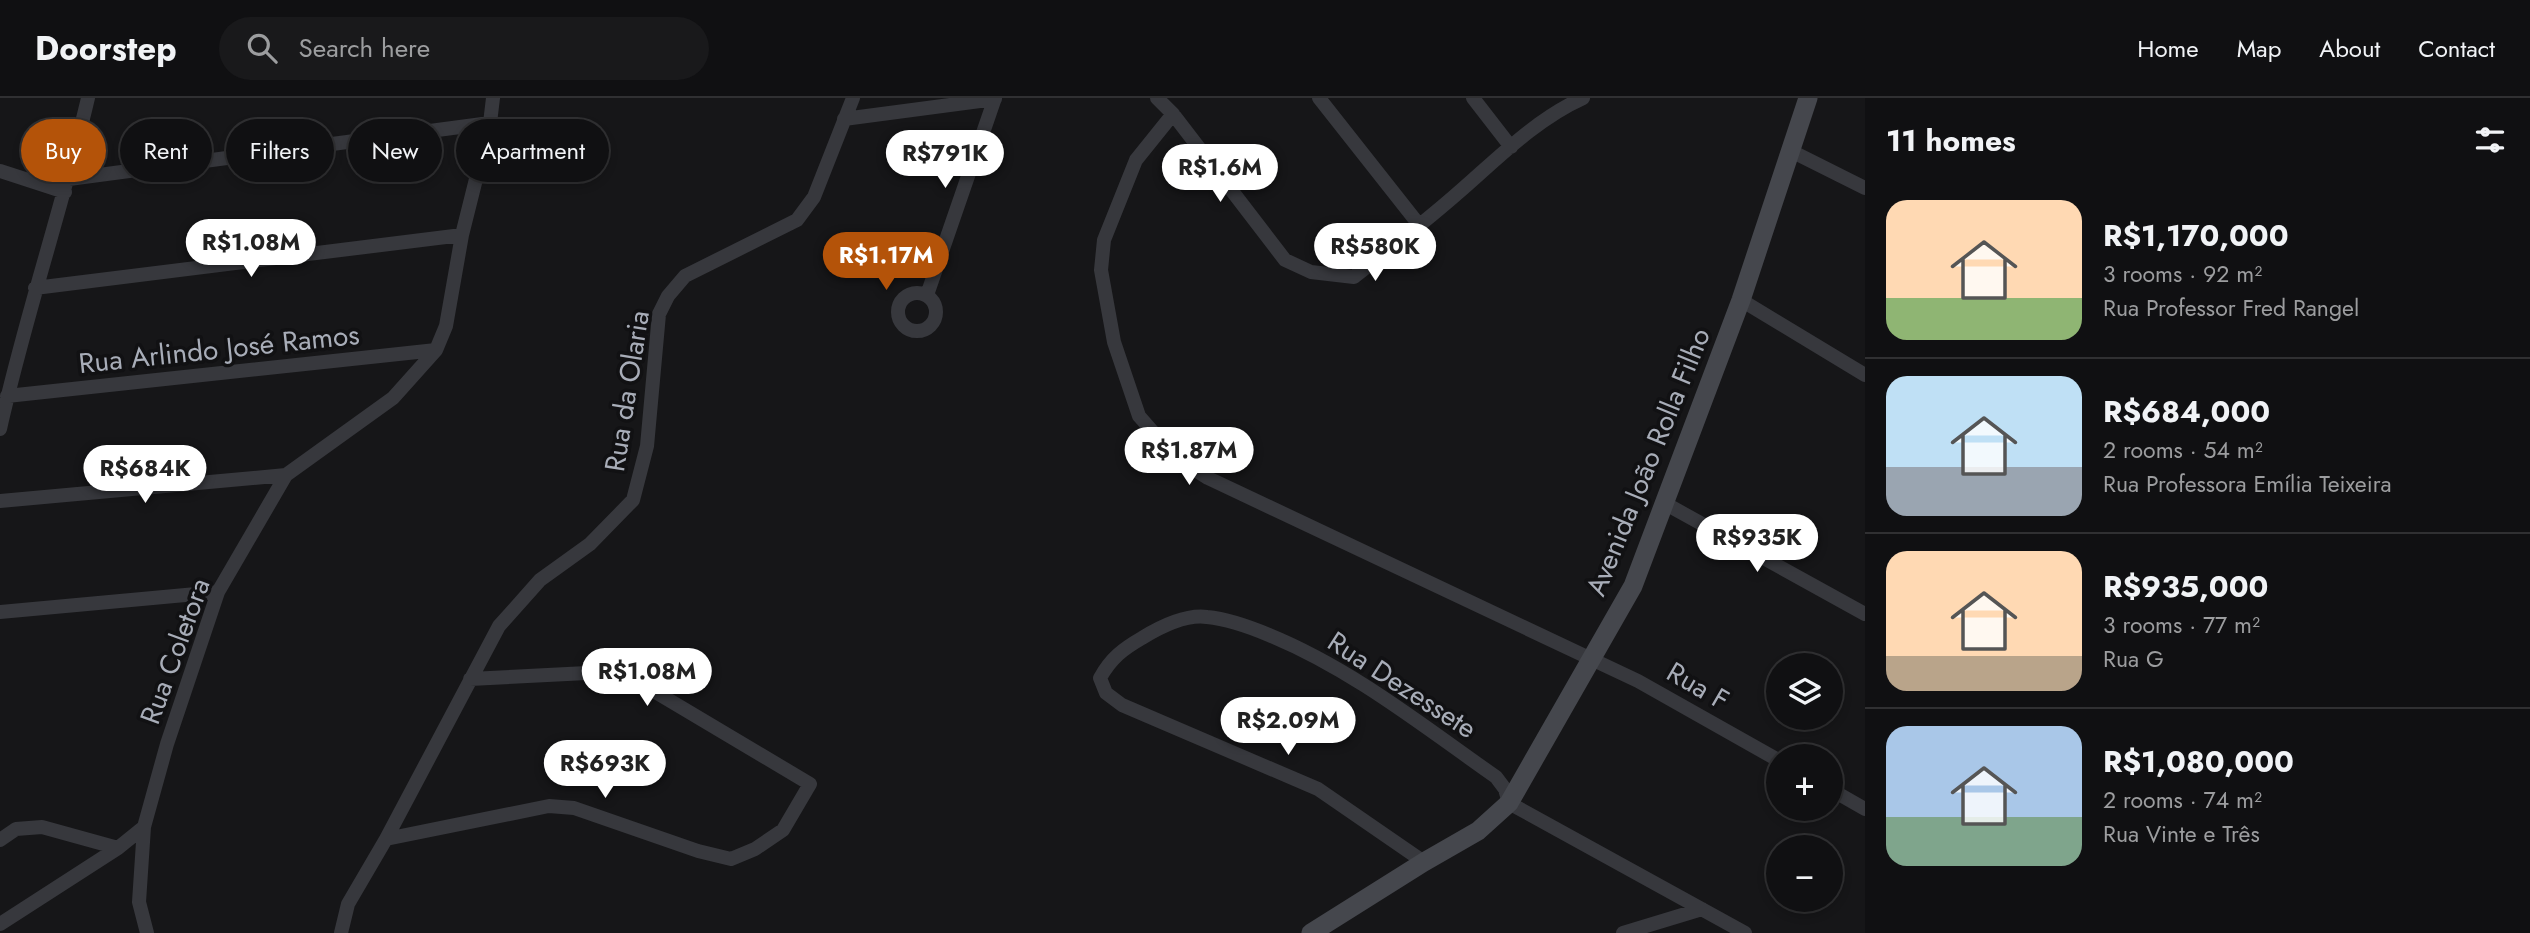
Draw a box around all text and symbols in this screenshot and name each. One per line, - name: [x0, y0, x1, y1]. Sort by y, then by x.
- search box: [219, 17, 709, 80]
- text: Doorstep: [35, 25, 177, 72]
- icon: search: [243, 29, 281, 67]
- text: Search here: [299, 29, 430, 67]
- text: Home: [2137, 31, 2199, 66]
- text: Map: [2237, 31, 2281, 66]
- text: About: [2319, 31, 2380, 66]
- text: Contact: [2418, 31, 2495, 66]
- chip: Buy: [21, 119, 106, 182]
- chip: Rent: [120, 119, 212, 182]
- chip: Filters: [226, 119, 334, 182]
- chip: New: [348, 119, 442, 182]
- chip: Apartment: [456, 119, 609, 182]
- text: 11 homes: [1886, 119, 2016, 162]
- icon: filters: [2471, 121, 2509, 159]
- pin: R$791K: [888, 130, 1002, 190]
- text: R$791K: [902, 136, 988, 170]
- pin: R$1.6M: [1163, 144, 1277, 204]
- text: R$1.6M: [1178, 150, 1262, 184]
- text: R$1,170,000: [2103, 214, 2289, 257]
- pin: R$1.08M: [186, 220, 316, 279]
- pin: R$580K: [1318, 223, 1432, 283]
- text: R$1.08M: [202, 225, 300, 259]
- icon: home: [1942, 228, 2026, 312]
- text: R$580K: [1330, 229, 1420, 263]
- pin: R$1.17M: [821, 232, 951, 292]
- text: R$1.17M: [839, 238, 933, 272]
- text: 3 rooms · 92 m²: [2103, 257, 2262, 291]
- text: Rua Professor Fred Rangel: [2103, 291, 2359, 325]
- street label: Rua da Olaria: [594, 308, 660, 474]
- street label: Rua Arlindo José Ramos: [77, 314, 361, 384]
- street label: Avenida João Rolla Filho: [1575, 322, 1721, 602]
- text: R$684,000: [2103, 390, 2270, 433]
- icon: home: [1942, 404, 2026, 488]
- pin: R$1.87M: [1124, 428, 1254, 487]
- text: R$1.87M: [1141, 433, 1237, 467]
- text: 2 rooms · 54 m²: [2103, 433, 2263, 467]
- pin: R$684K: [88, 446, 202, 505]
- text: R$684K: [99, 451, 191, 485]
- text: Rua Professora Emília Teixeira: [2103, 467, 2392, 501]
- pin: R$935K: [1700, 514, 1814, 574]
- text: R$935K: [1712, 520, 1802, 554]
- text: R$935,000: [2103, 565, 2268, 608]
- street label: Rua Coletora: [130, 572, 220, 730]
- icon: home: [1942, 579, 2026, 663]
- text: 3 rooms · 77 m²: [2103, 608, 2260, 642]
- street label: Rua Dezessete: [1319, 621, 1485, 749]
- text: Rua G: [2103, 642, 2164, 676]
- pin: R$1.08M: [582, 648, 712, 708]
- street label: Rua F: [1659, 652, 1737, 720]
- map controls: [1766, 653, 1843, 912]
- button: layers: [1766, 653, 1843, 730]
- text: R$1.08M: [598, 654, 696, 688]
- pin: R$2.09M: [1223, 698, 1353, 757]
- text: R$2.09M: [1237, 703, 1339, 737]
- pin: R$693K: [548, 740, 662, 800]
- text: R$1,080,000: [2103, 740, 2294, 783]
- button: +: [1766, 744, 1843, 821]
- text: R$693K: [560, 746, 650, 780]
- icon: home: [1942, 754, 2026, 838]
- text: 2 rooms · 74 m²: [2103, 783, 2262, 817]
- text: Rua Vinte e Três: [2103, 817, 2260, 851]
- button: −: [1766, 835, 1843, 912]

